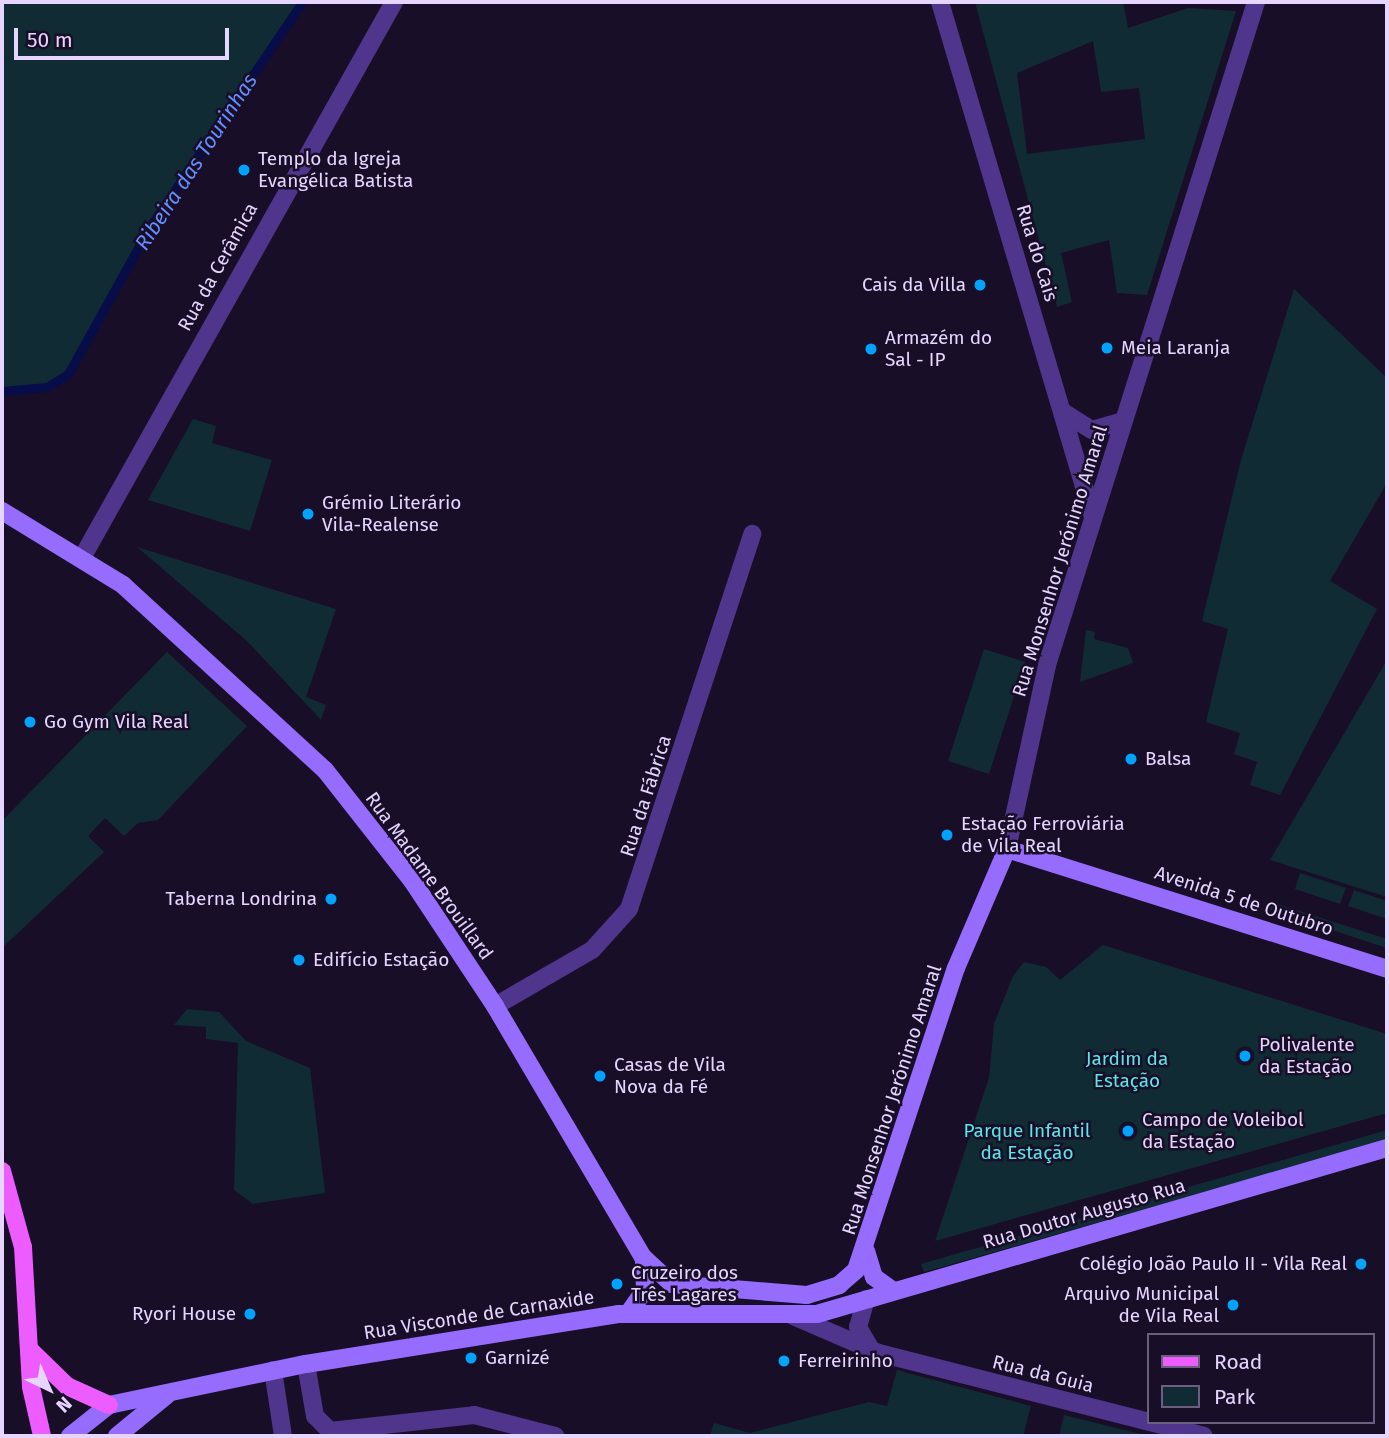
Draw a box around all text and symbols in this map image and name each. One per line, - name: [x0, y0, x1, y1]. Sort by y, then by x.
- scale bar: [18, 14, 233, 58]
- text: 50 m: [27, 27, 73, 53]
- water label: Ribeira das Tourinhas: [130, 69, 262, 255]
- place label: Templo da Igreja Evangélica Batista: [258, 148, 413, 192]
- marker: Templo da Igreja Evangélica Batista: [236, 162, 252, 178]
- street label: Rua da Cerâmica: [173, 199, 263, 335]
- street label: Rua do Cais: [1011, 202, 1063, 304]
- place label: Cais da Villa: [862, 274, 966, 296]
- marker: Cais da Villa: [972, 277, 988, 293]
- place label: Armazém do Sal - IP: [885, 327, 992, 371]
- place label: Meia Laranja: [1121, 337, 1230, 359]
- marker: Meia Laranja: [1099, 340, 1115, 356]
- marker: Armazém do Sal - IP: [863, 341, 879, 357]
- street label: Rua Monsenhor Jerónimo Amaral: [1008, 422, 1112, 700]
- place label: Grémio Literário Vila-Realense: [322, 492, 461, 536]
- marker: Grémio Literário Vila-Realense: [300, 506, 316, 522]
- place label: Go Gym Vila Real: [44, 711, 189, 733]
- marker: Go Gym Vila Real: [22, 714, 38, 730]
- street label: Rua da Fábrica: [616, 732, 676, 860]
- place label: Balsa: [1145, 748, 1191, 770]
- marker: Balsa: [1123, 751, 1139, 767]
- street label: Rua Madame Brouillard: [360, 788, 498, 964]
- place label: Estação Ferroviária de Vila Real: [961, 813, 1125, 857]
- marker: Estação Ferroviária de Vila Real: [939, 827, 955, 843]
- street label: Avenida 5 de Outubro: [1152, 861, 1336, 941]
- place label: Taberna Londrina: [166, 888, 317, 910]
- marker: Taberna Londrina: [323, 891, 339, 907]
- place label: Edifício Estação: [313, 949, 449, 971]
- marker: Edifício Estação: [291, 952, 307, 968]
- street label: Rua Monsenhor Jerónimo Amaral: [837, 962, 947, 1238]
- place label: Polivalente da Estação: [1259, 1034, 1355, 1078]
- park label: Jardim da Estação: [1086, 1048, 1168, 1092]
- marker: Polivalente da Estação: [1237, 1048, 1253, 1064]
- place label: Casas de Vila Nova da Fé: [614, 1054, 726, 1098]
- marker: Casas de Vila Nova da Fé: [592, 1068, 608, 1084]
- place label: Campo de Voleibol da Estação: [1142, 1109, 1304, 1153]
- park label: Parque Infantil da Estação: [964, 1120, 1090, 1164]
- marker: Campo de Voleibol da Estação: [1120, 1123, 1136, 1139]
- street label: Rua Doutor Augusto Rua: [980, 1174, 1188, 1254]
- place label: Colégio João Paulo II - Vila Real: [1079, 1253, 1347, 1275]
- marker: Colégio João Paulo II - Vila Real: [1353, 1256, 1369, 1272]
- place label: Cruzeiro dos Três Lagares: [631, 1262, 738, 1306]
- marker: Cruzeiro dos Três Lagares: [609, 1276, 625, 1292]
- place label: Arquivo Municipal de Vila Real: [1065, 1283, 1219, 1327]
- street label: Rua Visconde de Carnaxide: [362, 1286, 596, 1344]
- marker: Arquivo Municipal de Vila Real: [1225, 1297, 1241, 1313]
- place label: Ryori House: [132, 1303, 236, 1325]
- marker: Ryori House: [242, 1306, 258, 1322]
- legend: [1148, 1333, 1375, 1424]
- place label: Garnizé: [485, 1347, 550, 1369]
- text: Road: [1214, 1349, 1262, 1375]
- marker: Garnizé: [463, 1350, 479, 1366]
- place label: Ferreirinho: [798, 1350, 893, 1372]
- street label: Rua da Guia: [990, 1350, 1096, 1398]
- marker: Ferreirinho: [776, 1353, 792, 1369]
- north arrow: [14, 1354, 84, 1424]
- text: Park: [1214, 1384, 1255, 1410]
- text: N: [51, 1392, 76, 1417]

